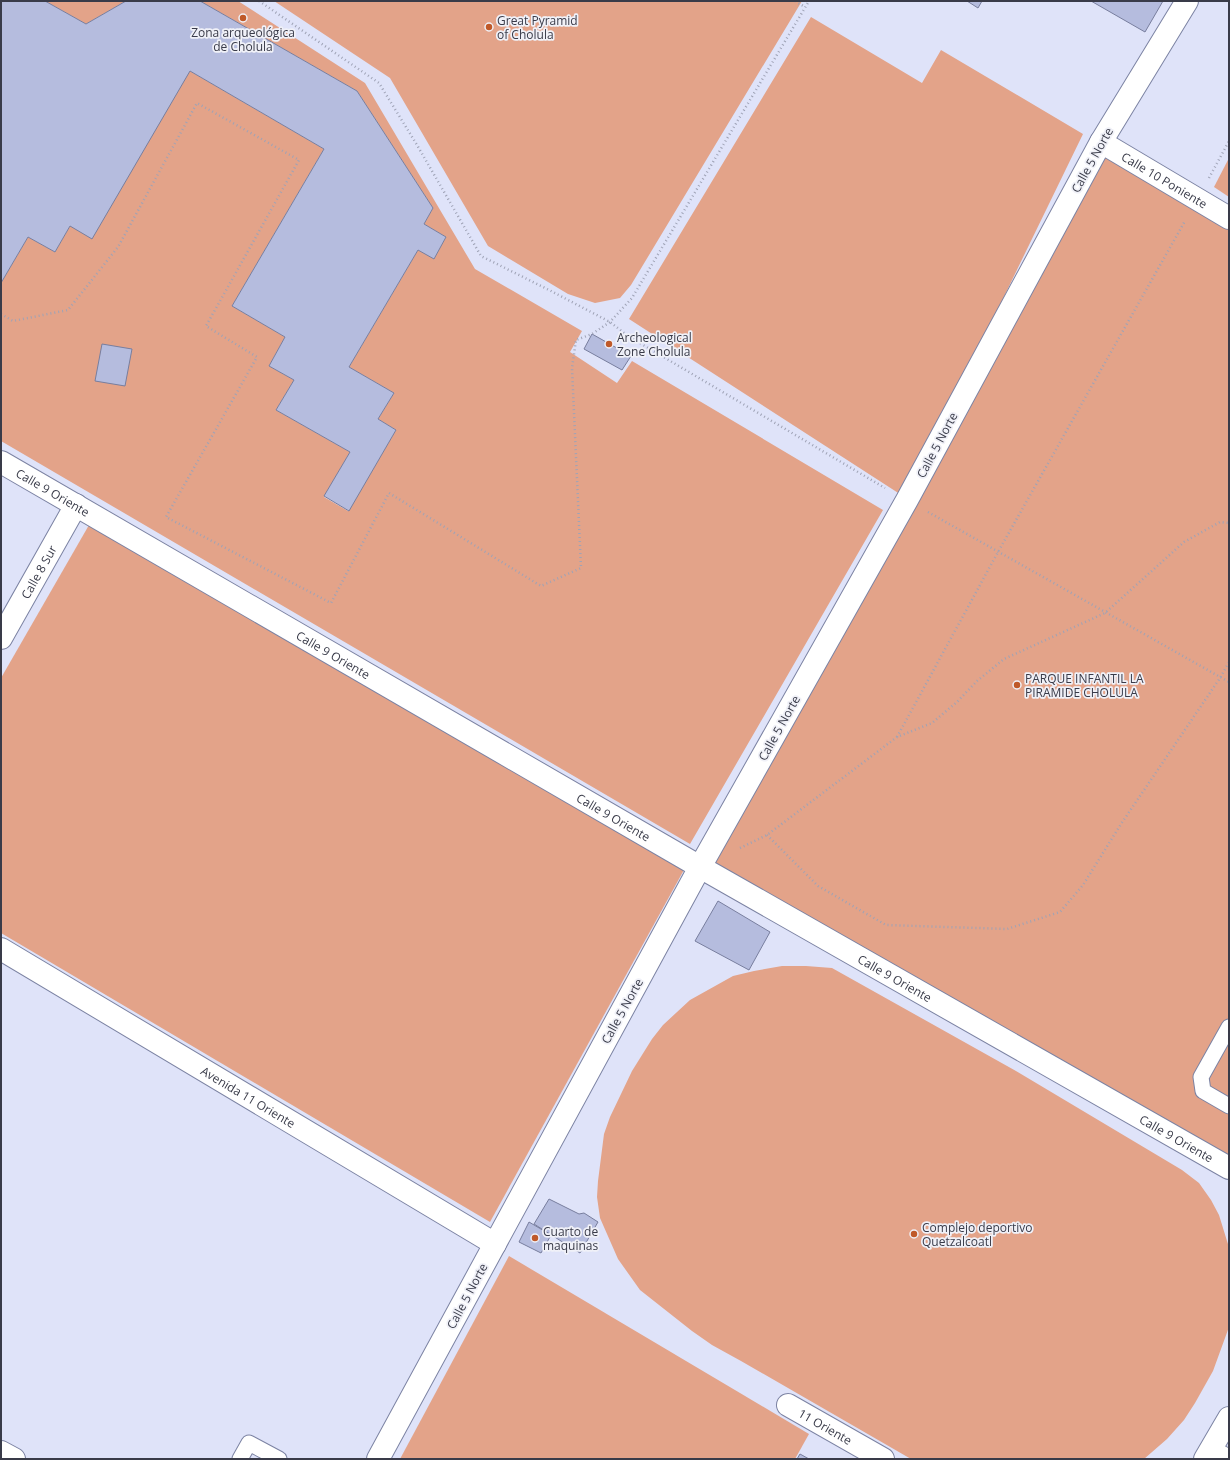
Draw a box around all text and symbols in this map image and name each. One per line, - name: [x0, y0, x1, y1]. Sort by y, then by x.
- place label: Great Pyramid of Cholula: [497, 12, 578, 43]
- marker: Zona arqueológica de Cholula: [238, 13, 248, 23]
- marker: Great Pyramid of Cholula: [484, 22, 494, 32]
- place label: Zona arqueológica de Cholula: [191, 24, 295, 55]
- street label: Calle 5 Norte: [1067, 124, 1117, 196]
- street label: Calle 10 Poniente: [1119, 148, 1211, 212]
- place label: Archeological Zone Cholula: [617, 329, 692, 360]
- marker: Archeological Zone Cholula: [604, 339, 614, 349]
- street label: Calle 5 Norte: [913, 409, 962, 481]
- street label: Calle 9 Oriente: [13, 464, 93, 520]
- street label: Calle 8 Sur: [16, 542, 60, 602]
- street label: Calle 9 Oriente: [293, 626, 373, 683]
- place label: PARQUE INFANTIL LA PIRAMIDE CHOLULA: [1025, 670, 1144, 701]
- marker: PARQUE INFANTIL LA PIRAMIDE CHOLULA: [1012, 680, 1022, 690]
- street label: Calle 5 Norte: [754, 692, 804, 764]
- street label: Calle 9 Oriente: [574, 789, 654, 845]
- street label: Calle 9 Oriente: [855, 950, 935, 1006]
- street label: Calle 5 Norte: [597, 975, 647, 1047]
- street label: Avenida 11 Oriente: [198, 1062, 299, 1132]
- street label: Calle 9 Oriente: [1136, 1110, 1217, 1166]
- place label: Complejo deportivo Quetzalcoatl: [922, 1219, 1032, 1250]
- place label: Cuarto de maquinas: [543, 1223, 599, 1254]
- marker: Complejo deportivo Quetzalcoatl: [909, 1229, 919, 1239]
- marker: Cuarto de maquinas: [530, 1233, 540, 1243]
- street label: Calle 5 Norte: [443, 1260, 492, 1332]
- street label: 11 Oriente: [795, 1404, 856, 1448]

